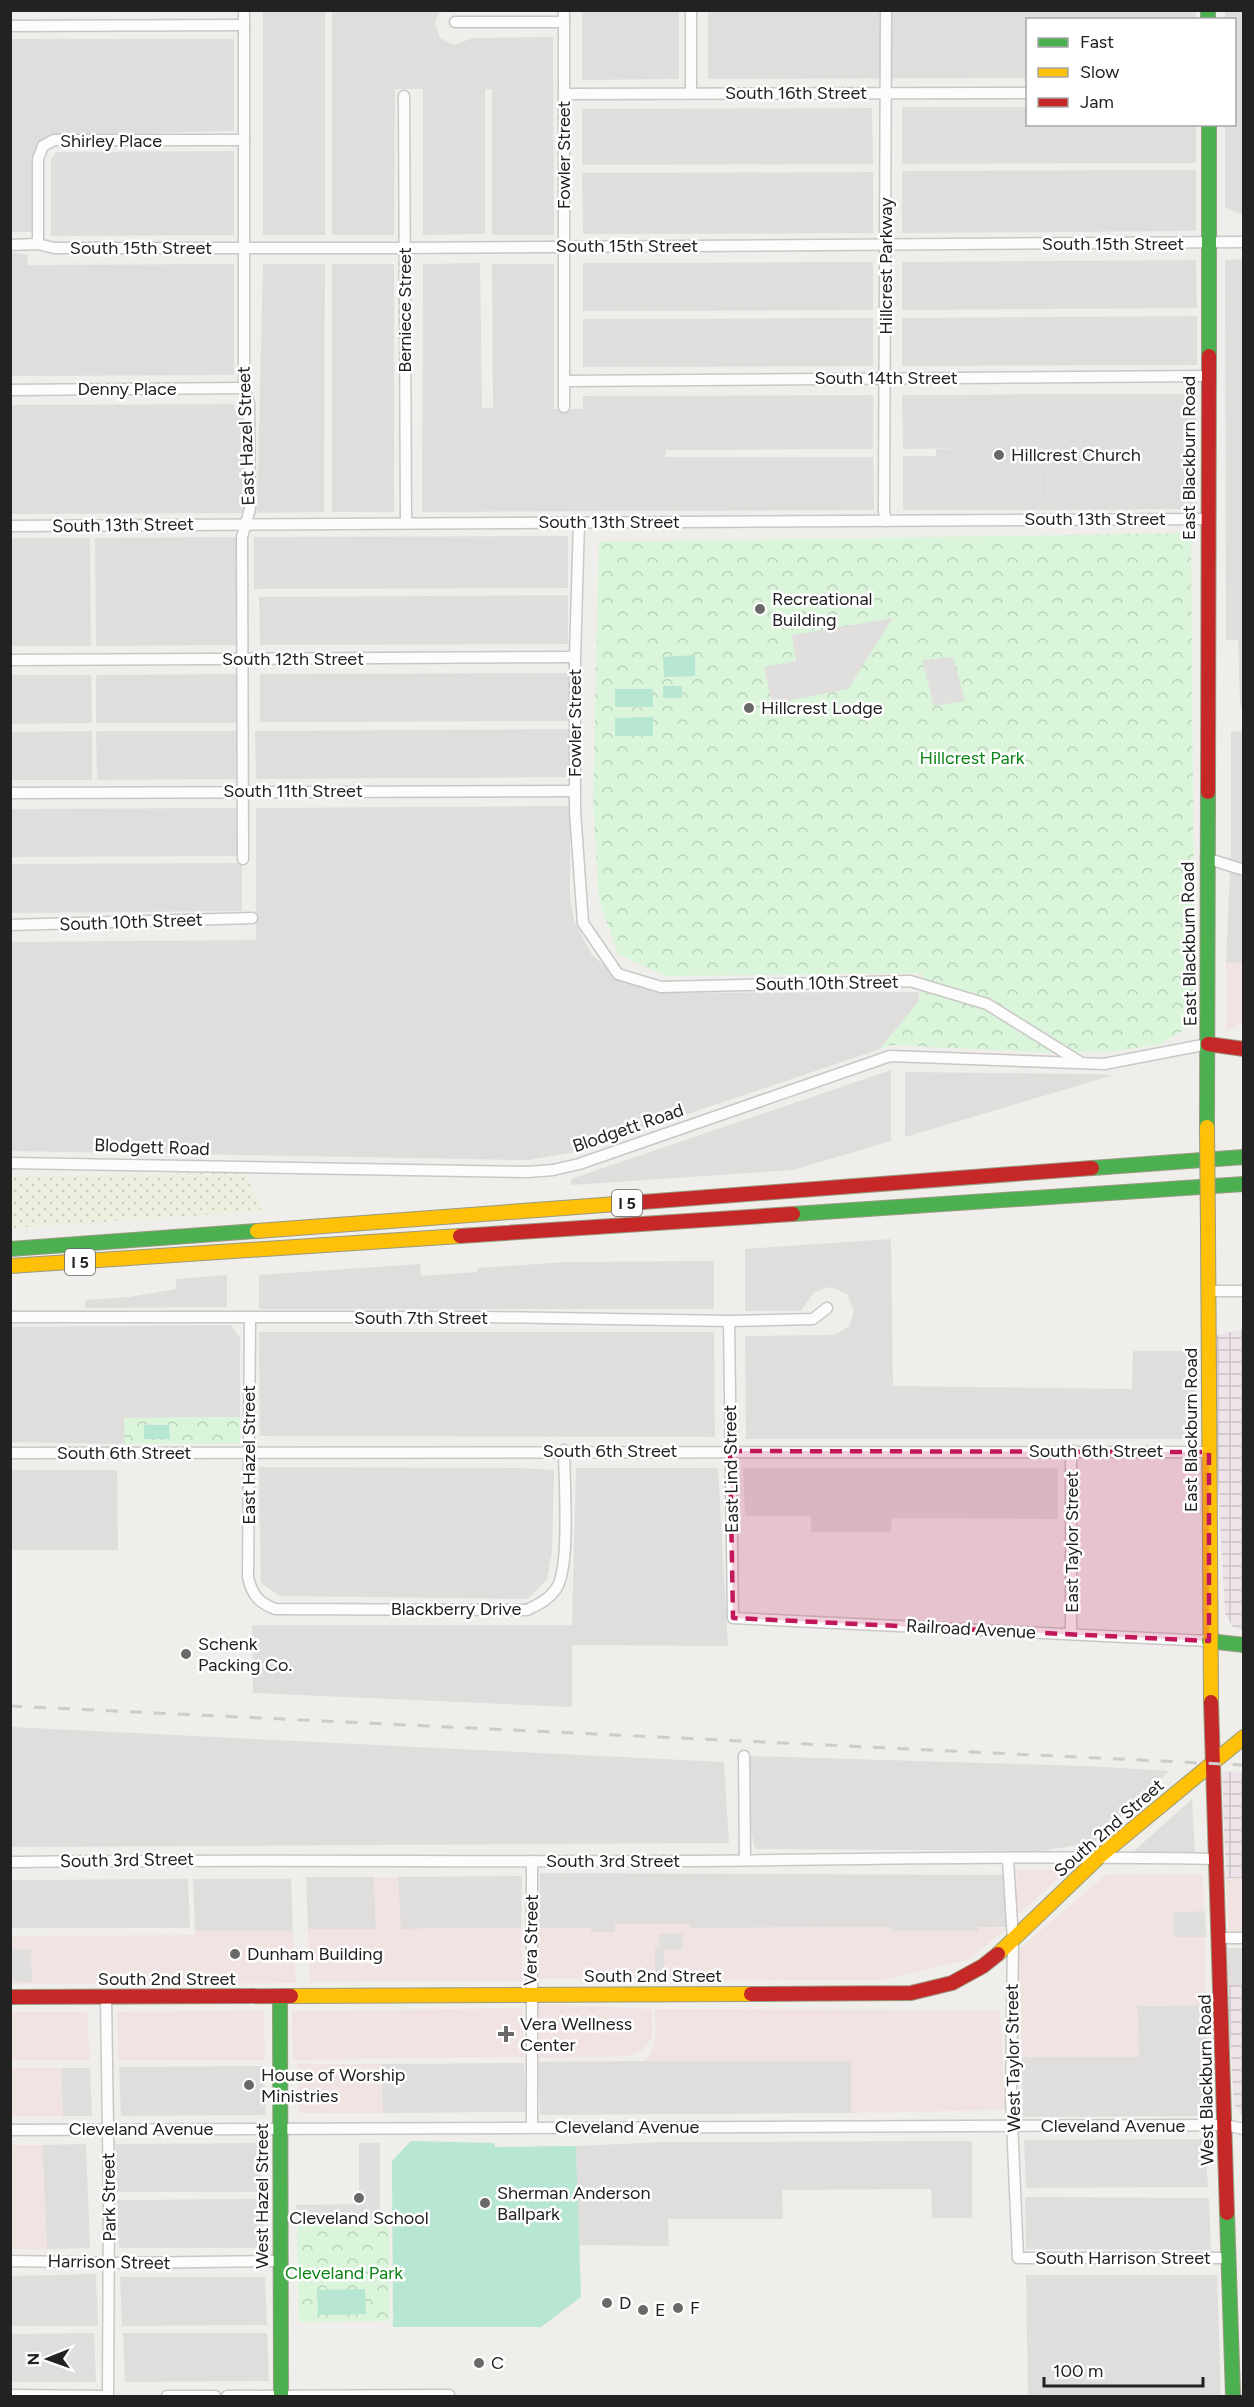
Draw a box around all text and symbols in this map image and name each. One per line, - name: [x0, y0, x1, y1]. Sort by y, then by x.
- legend: [1026, 18, 1236, 126]
- text: Fast: [1080, 31, 1114, 53]
- text: Slow: [1080, 61, 1119, 83]
- street label: South 16th Street: [725, 82, 867, 104]
- text: Jam: [1080, 91, 1114, 113]
- street label: Fowler Street: [553, 100, 575, 209]
- street label: Shirley Place: [60, 130, 162, 152]
- street label: Hillcrest Parkway: [875, 197, 897, 335]
- street label: South 15th Street: [1042, 233, 1184, 255]
- street label: South 15th Street: [556, 235, 698, 257]
- street label: South 15th Street: [70, 237, 212, 259]
- street label: Berniece Street: [394, 247, 416, 373]
- street label: East Hazel Street: [233, 366, 259, 506]
- street label: South 14th Street: [814, 367, 958, 389]
- street label: East Blackburn Road: [1178, 376, 1200, 540]
- street label: Denny Place: [77, 378, 177, 400]
- place label: Hillcrest Church: [1011, 444, 1141, 466]
- marker: Hillcrest Church: [992, 448, 1006, 462]
- street label: South 13th Street: [1024, 508, 1166, 530]
- street label: South 13th Street: [538, 511, 680, 533]
- street label: South 13th Street: [52, 513, 194, 537]
- place label: Recreational Building: [772, 588, 873, 631]
- marker: Recreational Building: [753, 602, 767, 616]
- street label: South 12th Street: [222, 648, 364, 670]
- street label: Fowler Street: [564, 668, 586, 777]
- place label: Hillcrest Lodge: [761, 697, 883, 719]
- marker: Hillcrest Lodge: [742, 701, 756, 715]
- park label: Hillcrest Park: [919, 747, 1025, 769]
- street label: South 11th Street: [223, 780, 363, 802]
- street label: East Blackburn Road: [1177, 861, 1201, 1027]
- street label: South 10th Street: [59, 908, 203, 935]
- street label: South 10th Street: [755, 971, 899, 995]
- street label: Blodgett Road: [570, 1099, 686, 1157]
- street label: Blodgett Road: [94, 1134, 210, 1160]
- road number: I 5: [612, 1190, 642, 1216]
- road number: I 5: [65, 1249, 95, 1275]
- street label: South 7th Street: [354, 1307, 488, 1329]
- street label: East Blackburn Road: [1180, 1348, 1202, 1512]
- street label: East Hazel Street: [238, 1385, 260, 1525]
- street label: East Lind Street: [719, 1404, 743, 1533]
- street label: South 6th Street: [543, 1440, 678, 1462]
- street label: South 6th Street: [1029, 1440, 1164, 1462]
- street label: South 6th Street: [57, 1442, 192, 1464]
- street label: East Taylor Street: [1061, 1471, 1083, 1613]
- street label: Blackberry Drive: [391, 1598, 522, 1620]
- street label: Railroad Avenue: [905, 1615, 1037, 1643]
- place label: Schenk Packing Co.: [198, 1633, 292, 1676]
- marker: Schenk Packing Co.: [179, 1647, 193, 1661]
- street label: South 2nd Street: [1050, 1774, 1169, 1882]
- street label: South 3rd Street: [60, 1848, 194, 1872]
- street label: South 3rd Street: [546, 1850, 680, 1872]
- street label: Vera Street: [519, 1894, 543, 1986]
- place label: Dunham Building: [247, 1943, 383, 1965]
- marker: Dunham Building: [228, 1947, 242, 1961]
- street label: South 2nd Street: [584, 1965, 722, 1987]
- street label: South 2nd Street: [98, 1968, 236, 1990]
- street label: West Taylor Street: [1001, 1983, 1025, 2133]
- street label: West Blackburn Road: [1194, 1994, 1218, 2166]
- place label: Vera Wellness Center: [520, 2013, 632, 2056]
- marker: Vera Wellness Center: [497, 2025, 515, 2043]
- place label: House of Worship Ministries: [261, 2064, 406, 2107]
- marker: House of Worship Ministries: [242, 2078, 256, 2092]
- street label: Cleveland Avenue: [1041, 2115, 1185, 2137]
- street label: Cleveland Avenue: [555, 2116, 699, 2138]
- street label: Cleveland Avenue: [69, 2118, 213, 2140]
- street label: West Hazel Street: [251, 2123, 273, 2269]
- street label: Park Street: [97, 2152, 121, 2242]
- place label: Sherman Anderson Ballpark: [497, 2182, 651, 2225]
- marker: Cleveland School: [352, 2191, 366, 2205]
- marker: Sherman Anderson Ballpark: [478, 2196, 492, 2210]
- place label: Cleveland School: [289, 2207, 429, 2229]
- street label: South Harrison Street: [1035, 2247, 1211, 2269]
- street label: Harrison Street: [47, 2250, 171, 2274]
- park label: Cleveland Park: [285, 2262, 403, 2284]
- place label: D: [619, 2292, 631, 2314]
- marker: D: [600, 2296, 614, 2310]
- place label: F: [690, 2297, 700, 2319]
- place label: E: [655, 2299, 666, 2321]
- marker: F: [671, 2301, 685, 2315]
- marker: E: [636, 2303, 650, 2317]
- north arrow: [18, 2329, 78, 2389]
- scale bar: [1044, 2350, 1203, 2388]
- place label: C: [491, 2352, 504, 2374]
- text: N: [24, 2353, 43, 2366]
- marker: C: [472, 2356, 486, 2370]
- text: 100 m: [1053, 2360, 1103, 2382]

